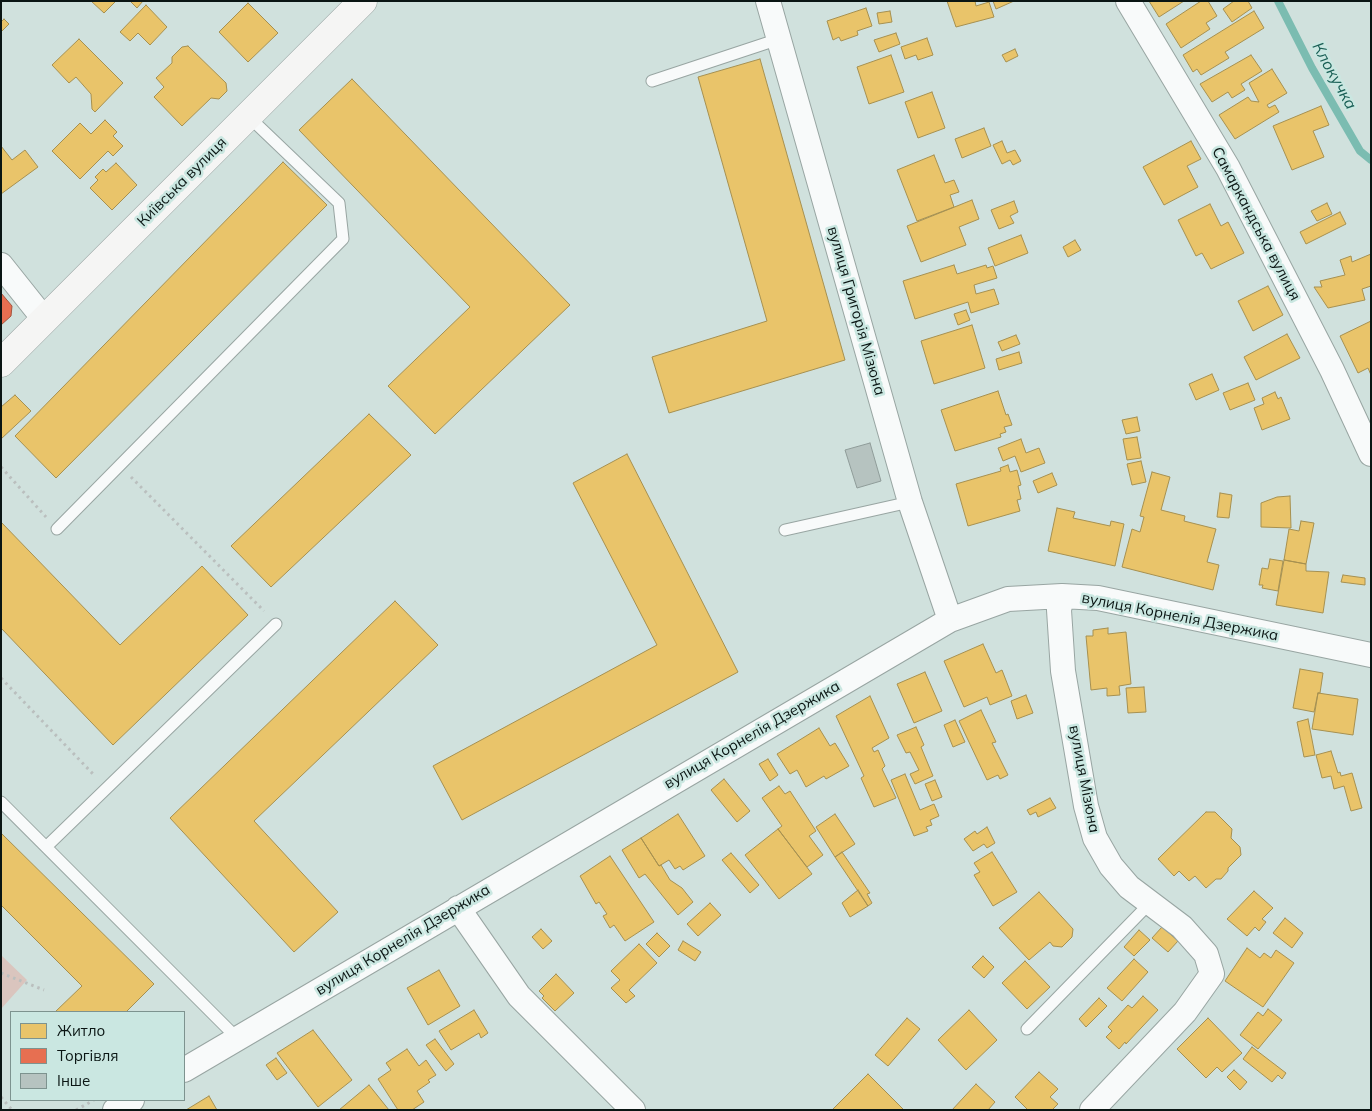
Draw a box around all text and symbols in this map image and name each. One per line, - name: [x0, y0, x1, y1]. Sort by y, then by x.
- water label: Клокучка: [1308, 39, 1360, 113]
- street label: Київська вулиця: [134, 134, 230, 230]
- street label: Самаркандська вулиця: [1208, 144, 1304, 304]
- street label: вулиця Григорія Мізюна: [823, 224, 889, 398]
- street label: вулиця Корнелія Дзержика: [1080, 589, 1280, 645]
- street label: вулиця Корнелія Дзержика: [661, 677, 843, 793]
- street label: вулиця Мізюна: [1065, 724, 1103, 834]
- street label: вулиця Корнелія Дзержика: [313, 881, 493, 999]
- legend: [10, 1011, 185, 1101]
- text: Житло: [57, 1021, 105, 1040]
- text: Торгівля: [57, 1046, 119, 1065]
- text: Інше: [57, 1071, 90, 1090]

